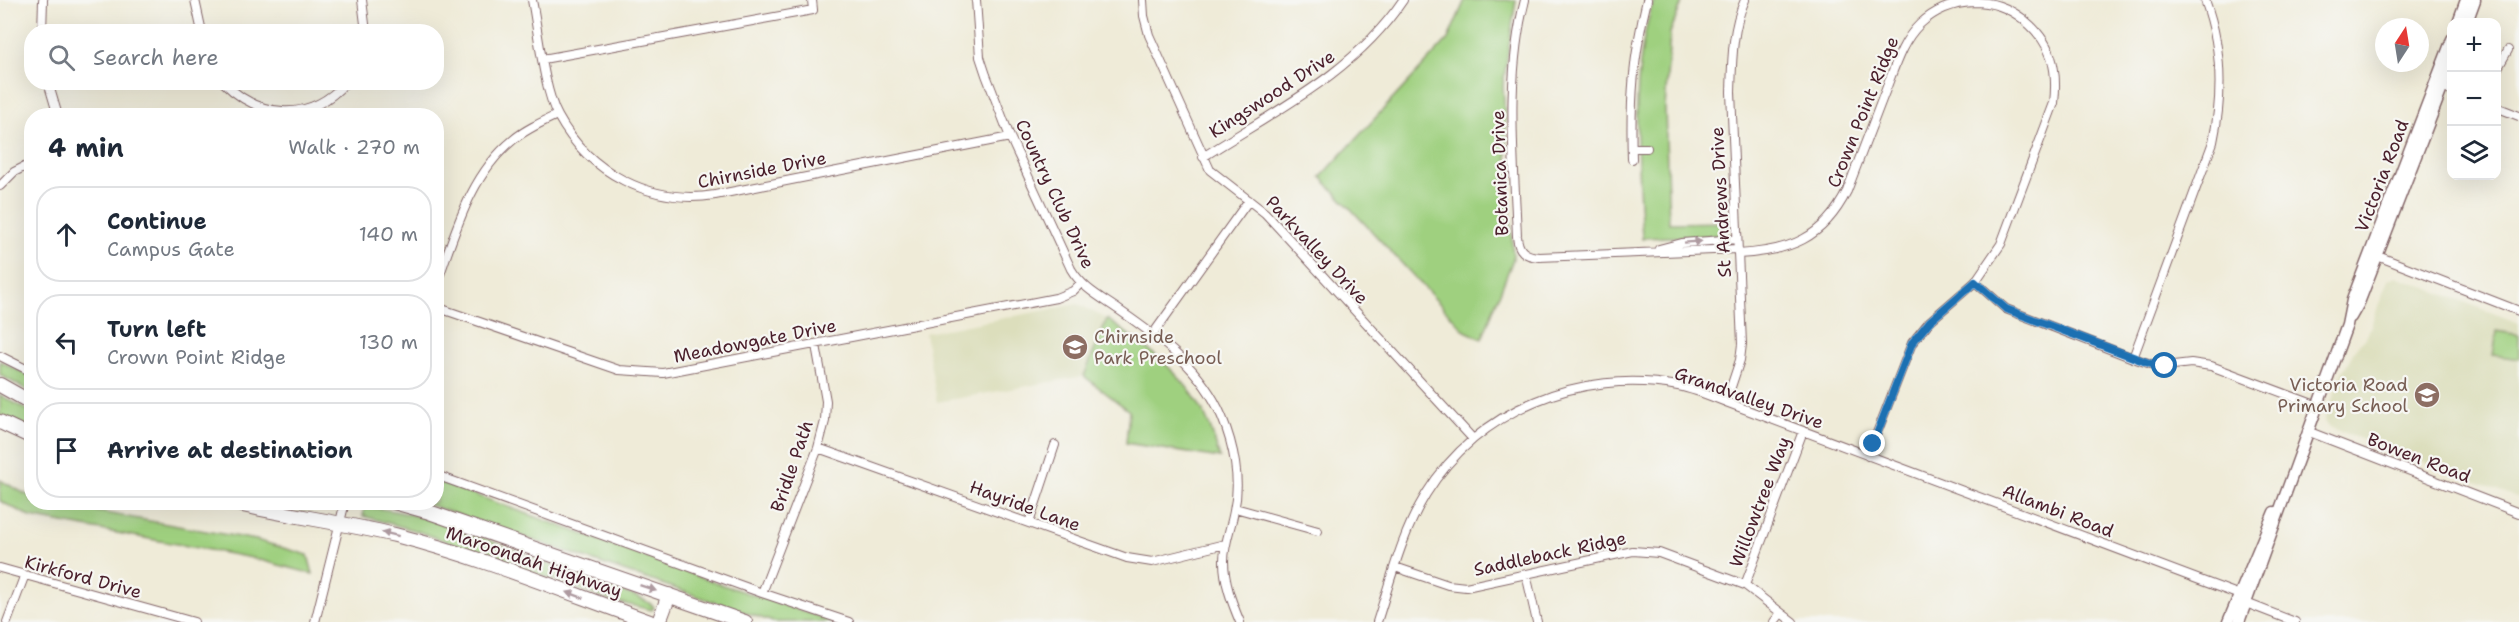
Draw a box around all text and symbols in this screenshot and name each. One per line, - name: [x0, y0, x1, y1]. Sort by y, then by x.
- north arrow: [2375, 18, 2429, 72]
- map controls: [2447, 18, 2501, 180]
- button: +: [2447, 18, 2501, 72]
- search box: [24, 24, 444, 90]
- street label: Crown Point Ridge: [1822, 33, 1904, 191]
- icon: search: [45, 41, 78, 74]
- text: Search here: [93, 43, 219, 72]
- street label: Kingswood Drive: [1204, 44, 1340, 144]
- button: −: [2447, 72, 2501, 126]
- street label: Botanica Drive: [1486, 110, 1514, 236]
- street label: Country Club Drive: [1010, 115, 1100, 273]
- street label: Victoria Road: [2350, 116, 2414, 236]
- street label: St Andrews Drive: [1705, 126, 1737, 278]
- button: layers: [2447, 126, 2501, 180]
- text: 4 min: [48, 130, 124, 165]
- text: Walk · 270 m: [288, 134, 420, 160]
- street label: Chirnside Drive: [696, 146, 828, 194]
- street label: Parkvalley Drive: [1260, 191, 1374, 309]
- text: Continue: [107, 207, 207, 236]
- icon: ahead: [50, 218, 83, 251]
- text: 140 m: [359, 221, 418, 247]
- text: Campus Gate: [107, 236, 235, 262]
- one-way arrow: [1683, 237, 1702, 247]
- street label: Meadowgate Drive: [671, 313, 839, 369]
- text: Turn left: [107, 315, 206, 344]
- place label: Chirnside Park Preschool: [1094, 325, 1222, 370]
- icon: left: [50, 326, 83, 359]
- text: 130 m: [359, 329, 418, 355]
- school or university icon: Chirnside Park Preschool: [1060, 332, 1090, 362]
- text: Crown Point Ridge: [107, 344, 286, 370]
- route start: [2151, 352, 2177, 378]
- street label: Grandvalley Drive: [1671, 361, 1827, 435]
- place label: Victoria Road Primary School: [2278, 373, 2409, 418]
- school or university icon: Victoria Road Primary School: [2412, 380, 2442, 410]
- street label: Bridle Path: [765, 417, 819, 515]
- street label: Bowen Road: [2364, 427, 2474, 489]
- route end: [1859, 430, 1885, 456]
- street label: Willowtree Way: [1724, 433, 1796, 571]
- icon: arrive: [50, 434, 83, 467]
- text: Arrive at destination: [107, 436, 353, 465]
- street label: Hayride Lane: [966, 475, 1084, 537]
- street label: Allambi Road: [1999, 479, 2117, 543]
- street label: Maroondah Highway: [443, 521, 625, 603]
- street label: Saddleback Ridge: [1472, 526, 1628, 582]
- one-way arrow: [381, 529, 399, 539]
- street label: Kirkford Drive: [22, 550, 144, 604]
- one-way arrow: [639, 583, 657, 593]
- one-way arrow: [566, 590, 584, 600]

